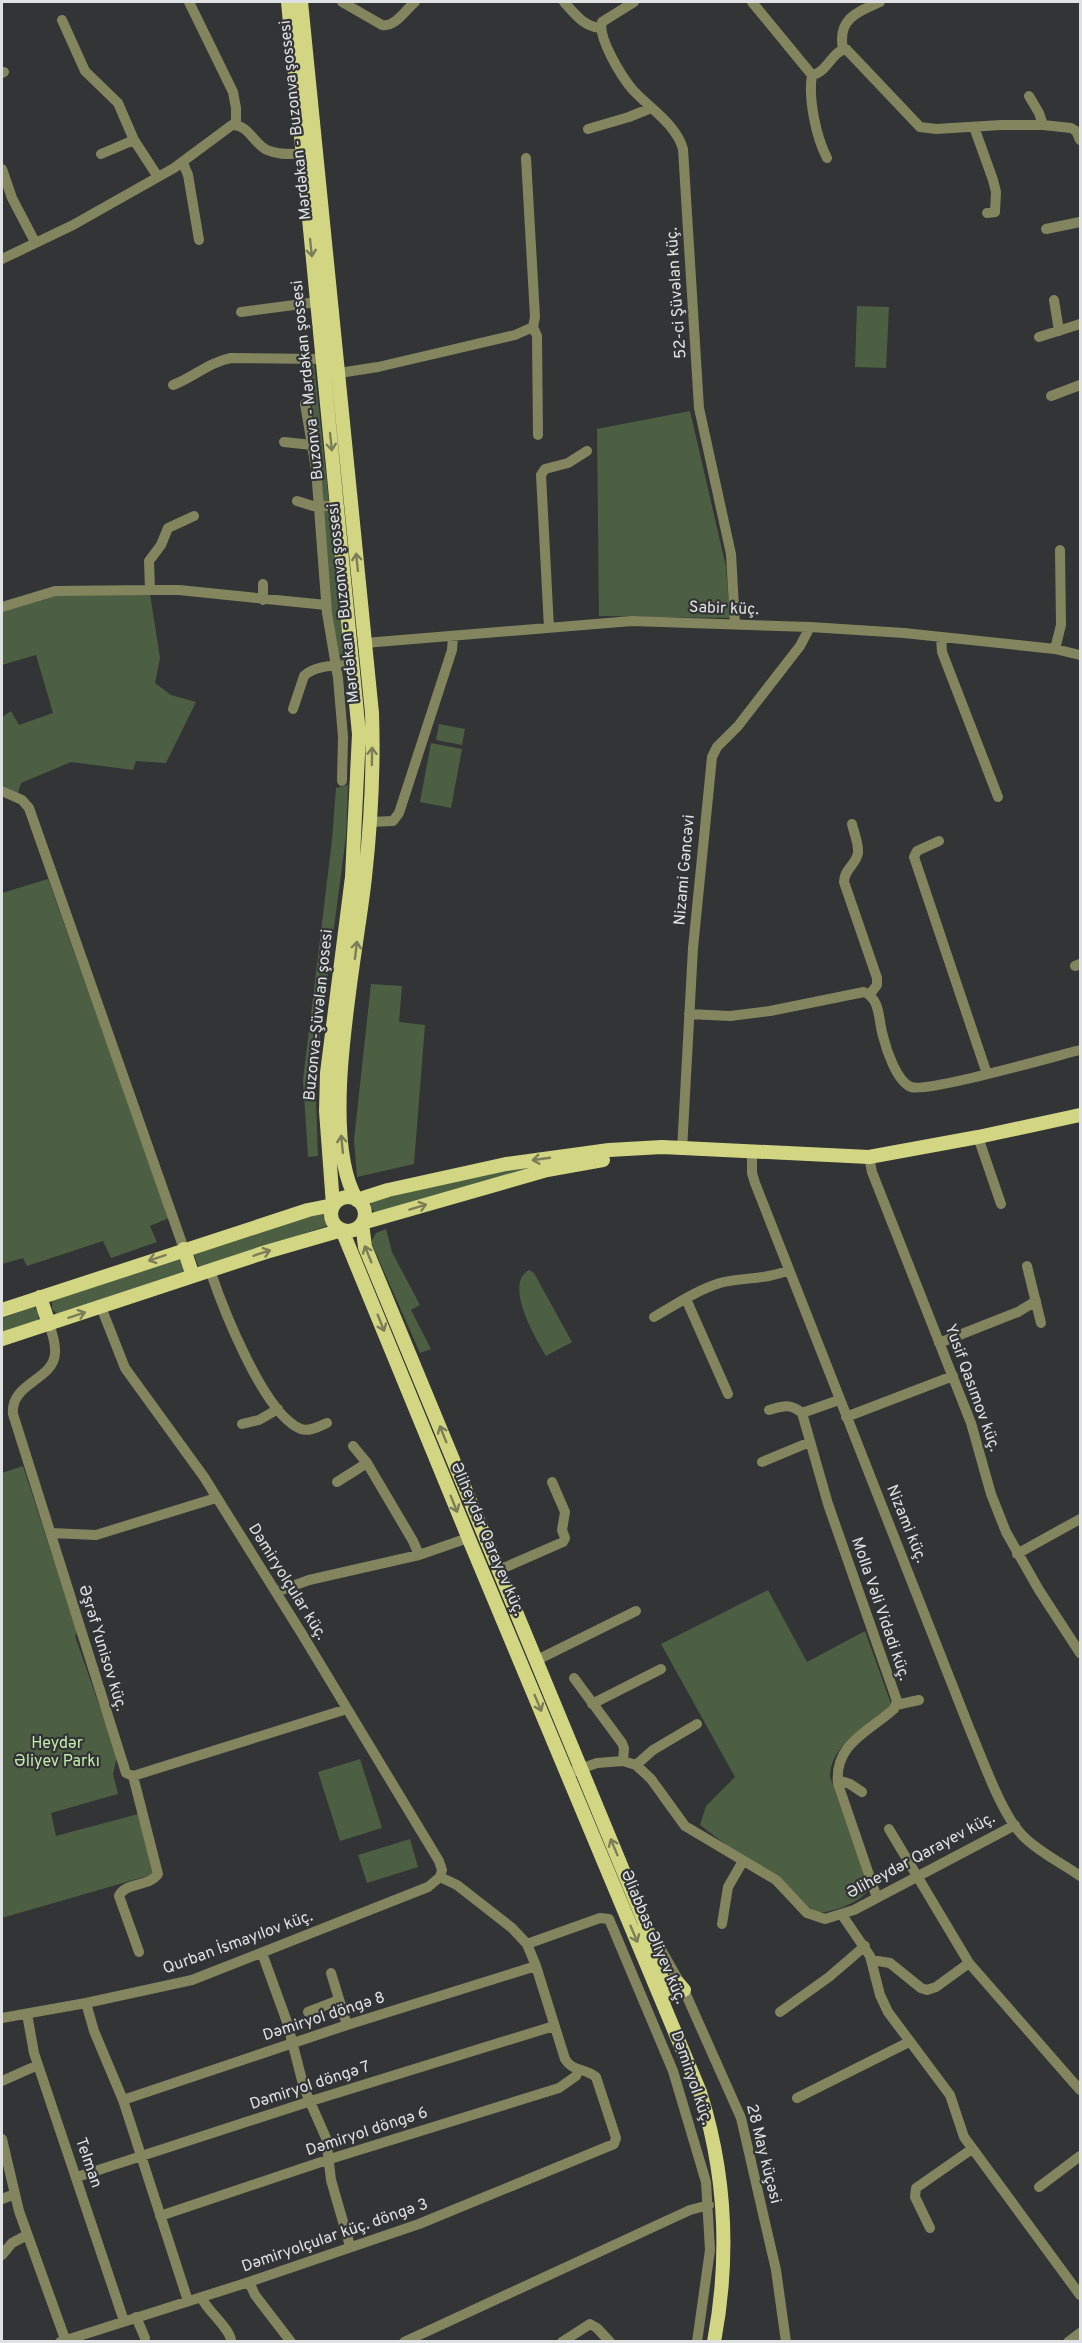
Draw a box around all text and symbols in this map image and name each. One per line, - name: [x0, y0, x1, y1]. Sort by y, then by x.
- street label: Mərdəkan - Buzonva şossesi: [276, 19, 316, 221]
- street label: 52-ci Şüvəlan küç.: [662, 226, 692, 360]
- one-way arrow: [306, 237, 317, 257]
- street label: Buzonva - Mərdəkan şossesi: [288, 279, 328, 481]
- one-way arrow: [326, 431, 337, 451]
- street label: Mərdəkan - Buzonva şossesi: [324, 502, 364, 704]
- one-way arrow: [351, 552, 362, 572]
- street label: Sabir küç.: [689, 598, 759, 620]
- one-way arrow: [367, 746, 378, 766]
- street label: Nizami Gəncəvi: [670, 814, 700, 926]
- street label: Buzonva-Şüvəlan şosesi: [300, 928, 338, 1102]
- one-way arrow: [350, 941, 361, 960]
- one-way arrow: [336, 1135, 347, 1154]
- one-way arrow: [531, 1153, 551, 1164]
- one-way arrow: [408, 1201, 427, 1212]
- one-way arrow: [362, 1246, 373, 1264]
- one-way arrow: [252, 1247, 271, 1258]
- one-way arrow: [148, 1254, 167, 1265]
- one-way arrow: [67, 1309, 86, 1320]
- one-way arrow: [376, 1313, 387, 1332]
- street label: Yusif Qasımov küç.: [940, 1322, 1004, 1454]
- one-way arrow: [437, 1426, 448, 1444]
- street label: Əliheydər Qarayev küç.: [445, 1459, 529, 1619]
- street label: Nizami küç.: [881, 1482, 931, 1566]
- one-way arrow: [449, 1494, 460, 1512]
- street label: Dəmiryolçular küç.: [243, 1520, 331, 1644]
- street label: Molla Vəli Vidadi küç.: [846, 1535, 914, 1683]
- street label: Əşrəf Yunisov küç.: [73, 1582, 131, 1714]
- one-way arrow: [533, 1693, 544, 1712]
- park label: Heydər Əliyev Parkı: [14, 1734, 100, 1772]
- street label: Əliheydər Qarayev küç.: [843, 1808, 999, 1904]
- one-way arrow: [608, 1839, 619, 1857]
- street label: Əliabbas Əliyev küç.: [616, 1867, 690, 2007]
- street label: Qurban İsmayılov küç.: [160, 1906, 316, 1979]
- one-way arrow: [628, 1924, 640, 1942]
- street label: Dəmiryol döngə 8: [260, 1988, 388, 2046]
- street label: Dəmiryol küç.: [666, 2028, 716, 2128]
- street label: Dəmiryol döngə 7: [247, 2057, 373, 2115]
- street label: 28 May küçəsi: [741, 2102, 785, 2206]
- street label: Dəmiryol döngə 6: [304, 2103, 430, 2161]
- street label: Telman: [70, 2135, 106, 2191]
- street label: Dəmiryolçular küç. döngə 3: [239, 2195, 431, 2277]

